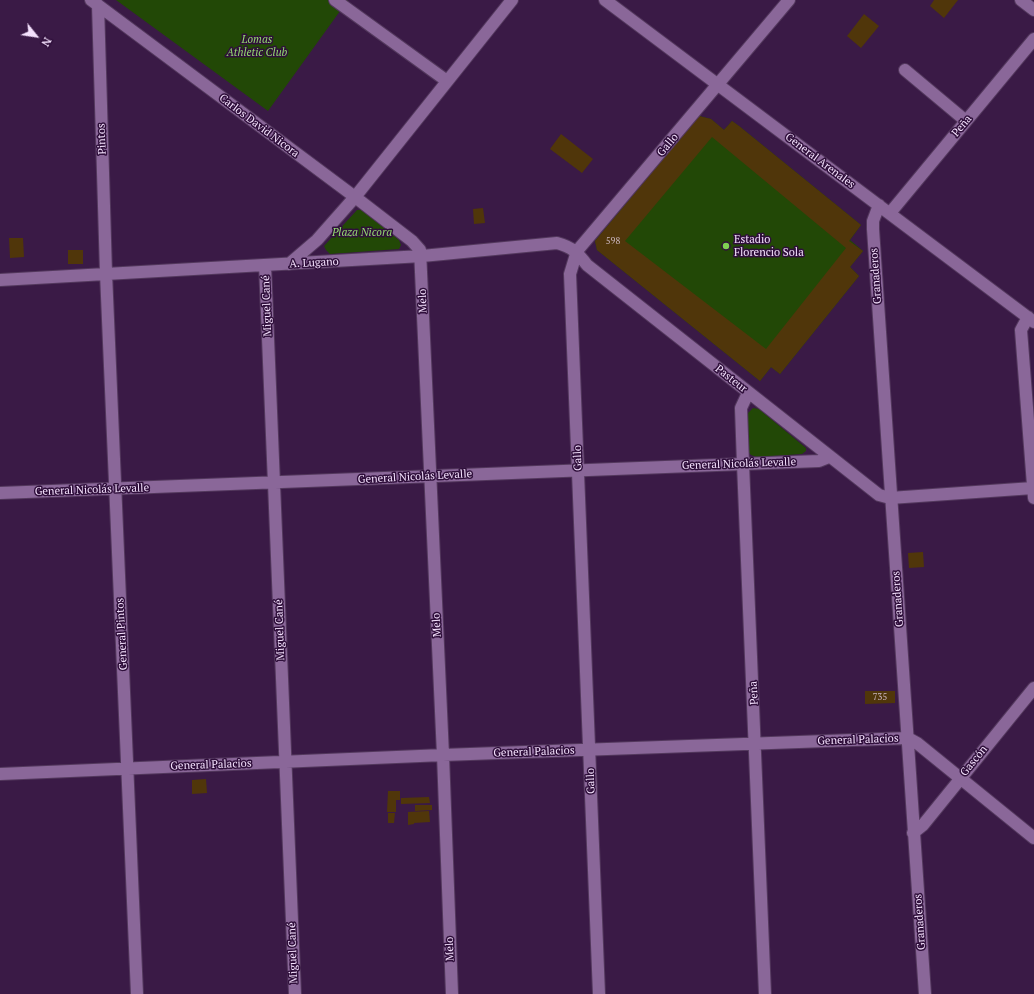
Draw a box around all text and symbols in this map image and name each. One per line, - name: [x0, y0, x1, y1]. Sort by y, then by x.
- north arrow: [16, 16, 56, 56]
- park label: Lomas Athletic Club: [227, 33, 287, 59]
- text: N: [38, 35, 55, 49]
- street label: Carlos David Nicora: [216, 92, 302, 160]
- street label: Peña: [949, 113, 975, 139]
- street label: Pintos: [95, 123, 109, 155]
- street label: General Arenales: [783, 130, 857, 192]
- street label: Gallo: [655, 131, 681, 159]
- park label: Plaza Nicora: [332, 226, 392, 240]
- place label: Estadio Florencio Sola: [734, 233, 804, 259]
- house number: 598: [606, 236, 620, 246]
- marker: Estadio Florencio Sola: [721, 241, 731, 251]
- street label: Granaderos: [867, 248, 885, 304]
- street label: A. Lugano: [289, 255, 339, 271]
- street label: Miguel Cané: [259, 275, 275, 337]
- street label: Melo: [416, 289, 430, 313]
- street label: Pasteur: [712, 362, 750, 396]
- street label: Gallo: [571, 445, 585, 471]
- street label: General Nicolás Levalle: [682, 455, 796, 473]
- street label: General Nicolás Levalle: [358, 467, 472, 487]
- street label: General Nicolás Levalle: [35, 481, 149, 499]
- street label: Granaderos: [889, 571, 907, 627]
- street label: General Pintos: [114, 598, 130, 670]
- street label: Miguel Cané: [272, 599, 288, 661]
- street label: Melo: [430, 612, 444, 638]
- street label: Peña: [747, 681, 761, 705]
- house number: 735: [873, 692, 887, 702]
- street label: General Palacios: [817, 732, 899, 748]
- street label: Gascón: [958, 743, 990, 779]
- street label: General Palacios: [493, 744, 575, 760]
- street label: General Palacios: [170, 757, 252, 773]
- street label: Gallo: [584, 768, 598, 794]
- street label: Granaderos: [911, 894, 929, 950]
- street label: Miguel Cané: [285, 922, 301, 984]
- street label: Melo: [443, 937, 457, 961]

